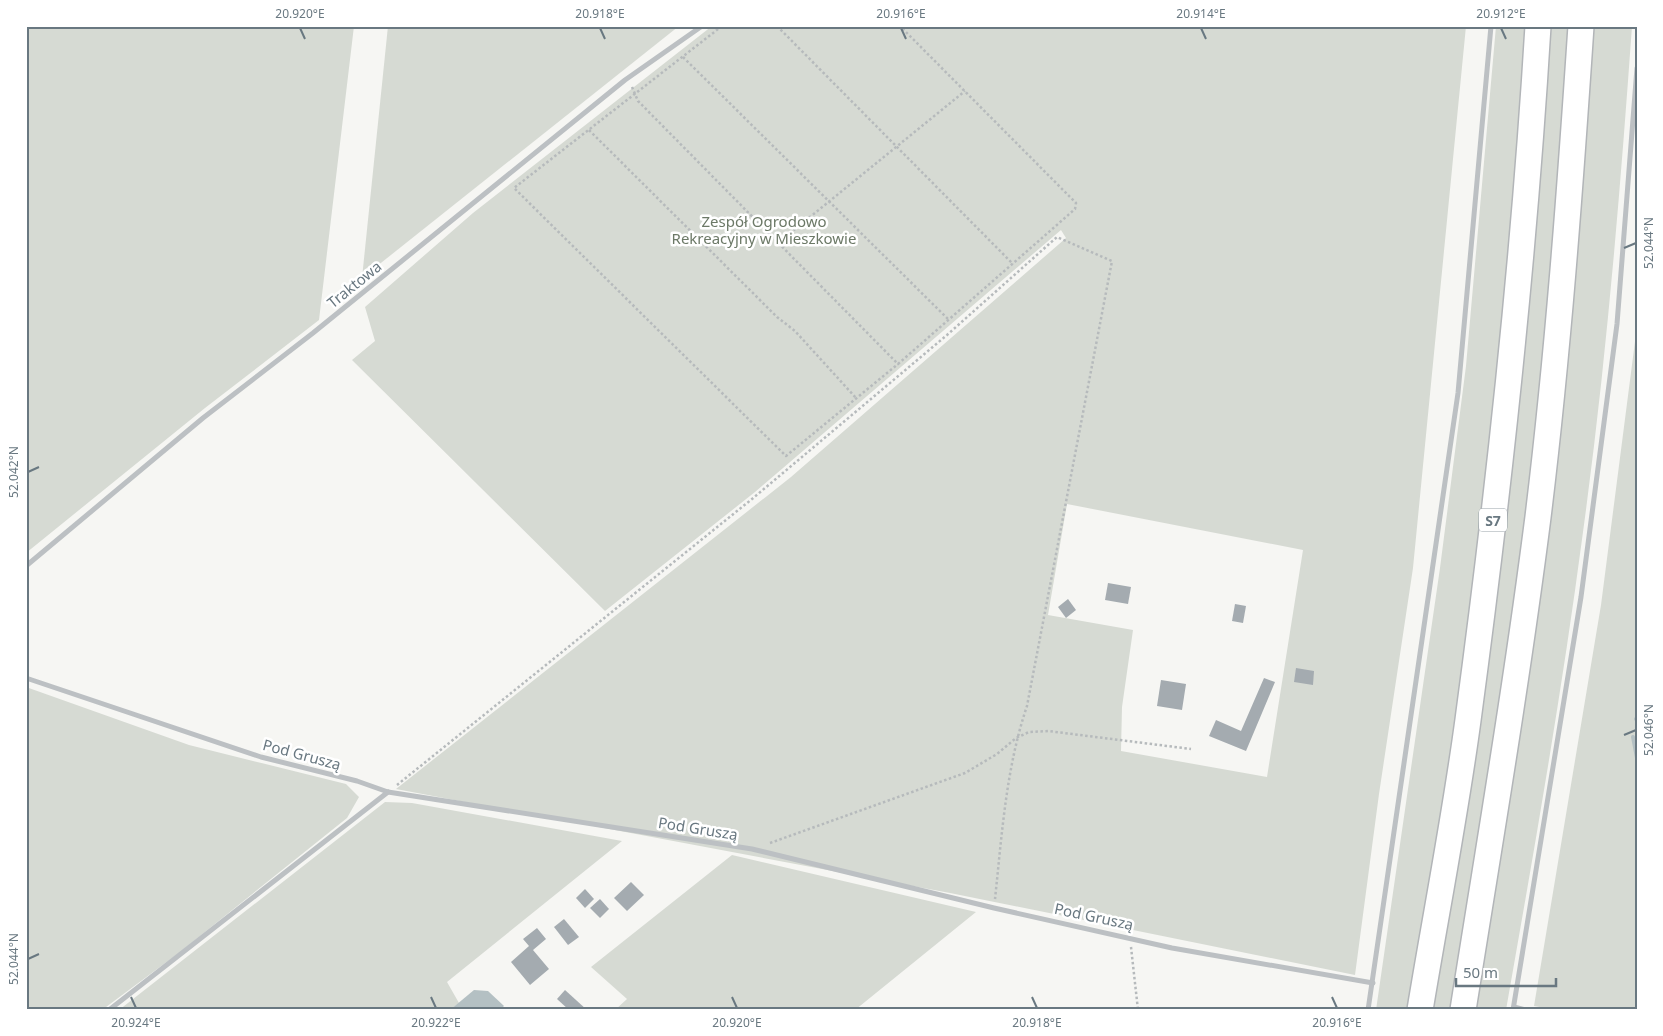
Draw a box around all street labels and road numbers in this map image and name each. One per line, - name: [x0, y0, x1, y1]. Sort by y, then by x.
- street label: Traktowa: [323, 256, 385, 312]
- road number: S7: [1479, 508, 1507, 532]
- street label: Pod Gruszą: [261, 734, 343, 774]
- street label: Pod Gruszą: [657, 812, 739, 844]
- street label: Pod Gruszą: [1053, 898, 1135, 934]

